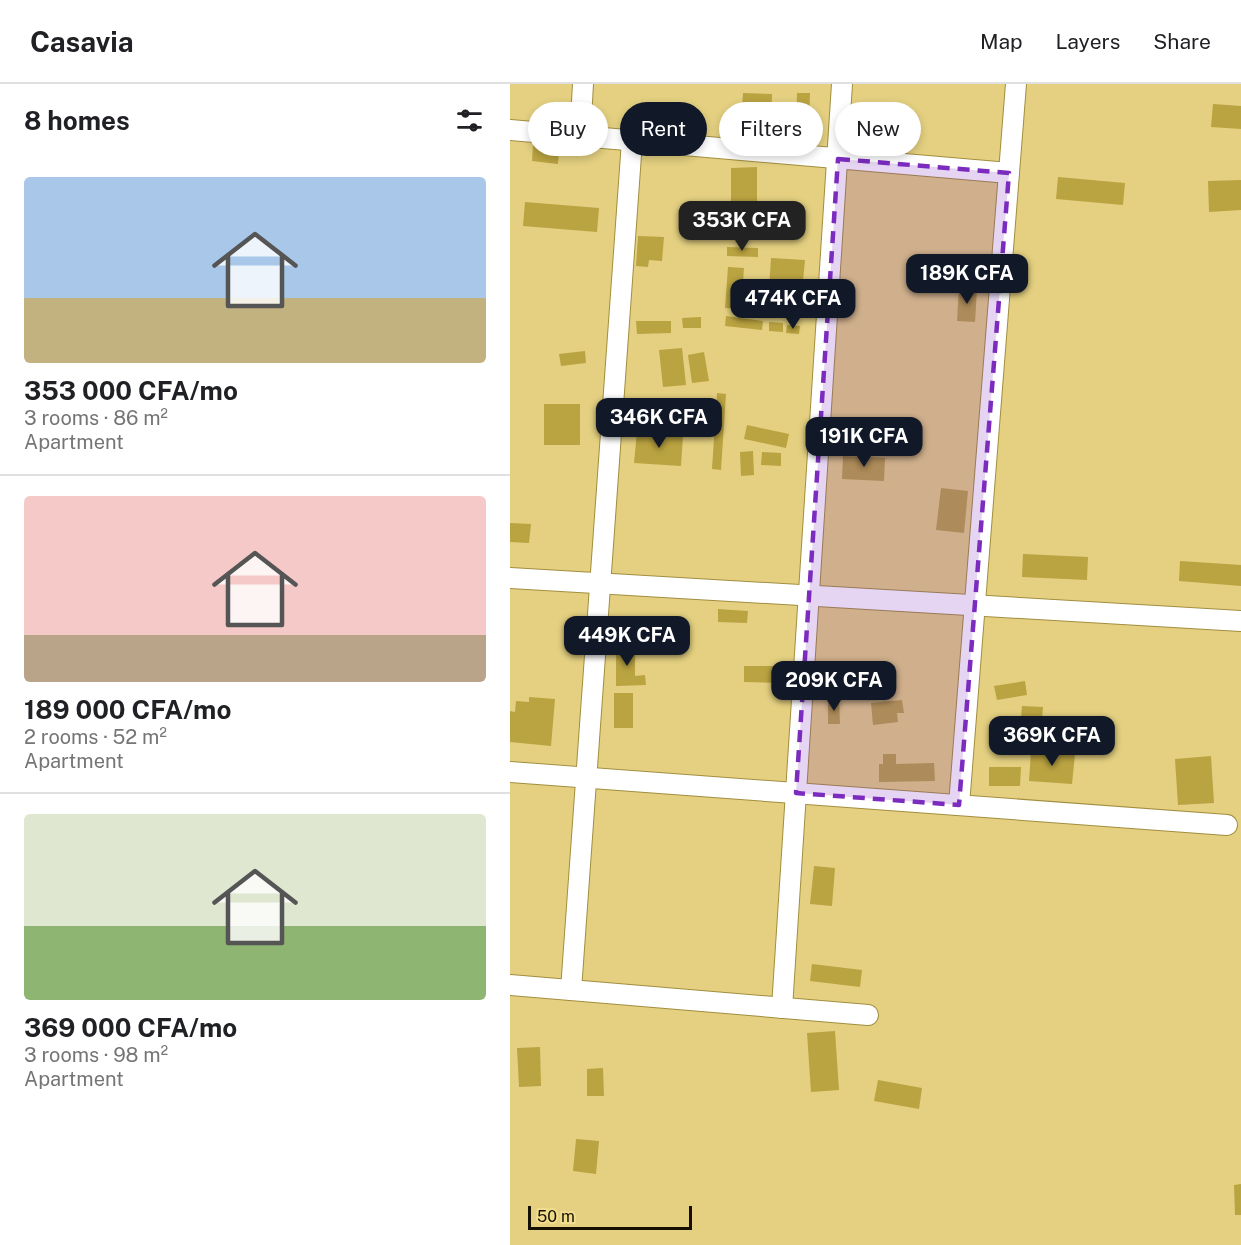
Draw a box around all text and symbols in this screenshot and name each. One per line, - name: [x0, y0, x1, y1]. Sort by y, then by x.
- text: Casavia: [30, 25, 134, 58]
- text: Map: [980, 29, 1023, 54]
- text: Layers: [1056, 29, 1120, 54]
- text: Share: [1153, 29, 1211, 54]
- chip: Buy: [528, 102, 608, 156]
- chip: Rent: [620, 102, 707, 156]
- chip: Filters: [719, 102, 823, 156]
- chip: New: [835, 102, 921, 156]
- icon: filters: [453, 104, 486, 137]
- text: 8 homes: [24, 105, 130, 136]
- pin: 353K CFA: [680, 201, 804, 252]
- text: 353K CFA: [693, 208, 791, 232]
- icon: home: [201, 216, 309, 324]
- pin: 189K CFA: [905, 254, 1029, 305]
- text: 189K CFA: [920, 261, 1014, 285]
- pin: 474K CFA: [731, 279, 855, 330]
- text: 474K CFA: [744, 286, 842, 310]
- text: 353 000 CFA/mo: [24, 375, 238, 406]
- pin: 346K CFA: [597, 398, 721, 449]
- text: 346K CFA: [610, 405, 708, 429]
- text: 3 rooms · 86 m²: [24, 406, 168, 430]
- pin: 191K CFA: [802, 417, 926, 468]
- text: 191K CFA: [820, 424, 908, 448]
- text: Apartment: [24, 430, 124, 454]
- icon: home: [201, 535, 309, 643]
- pin: 449K CFA: [565, 616, 689, 667]
- text: 449K CFA: [578, 623, 676, 647]
- pin: 209K CFA: [772, 661, 896, 712]
- text: 209K CFA: [785, 668, 883, 692]
- text: 189 000 CFA/mo: [24, 694, 231, 725]
- pin: 369K CFA: [990, 716, 1114, 767]
- text: 369K CFA: [1003, 723, 1101, 747]
- text: 2 rooms · 52 m²: [24, 725, 167, 749]
- text: Apartment: [24, 749, 124, 773]
- icon: home: [201, 853, 309, 961]
- text: 369 000 CFA/mo: [24, 1012, 237, 1043]
- text: 3 rooms · 98 m²: [24, 1043, 168, 1067]
- text: Apartment: [24, 1067, 124, 1091]
- scale bar: [528, 1203, 692, 1230]
- text: 50 m: [537, 1207, 575, 1226]

